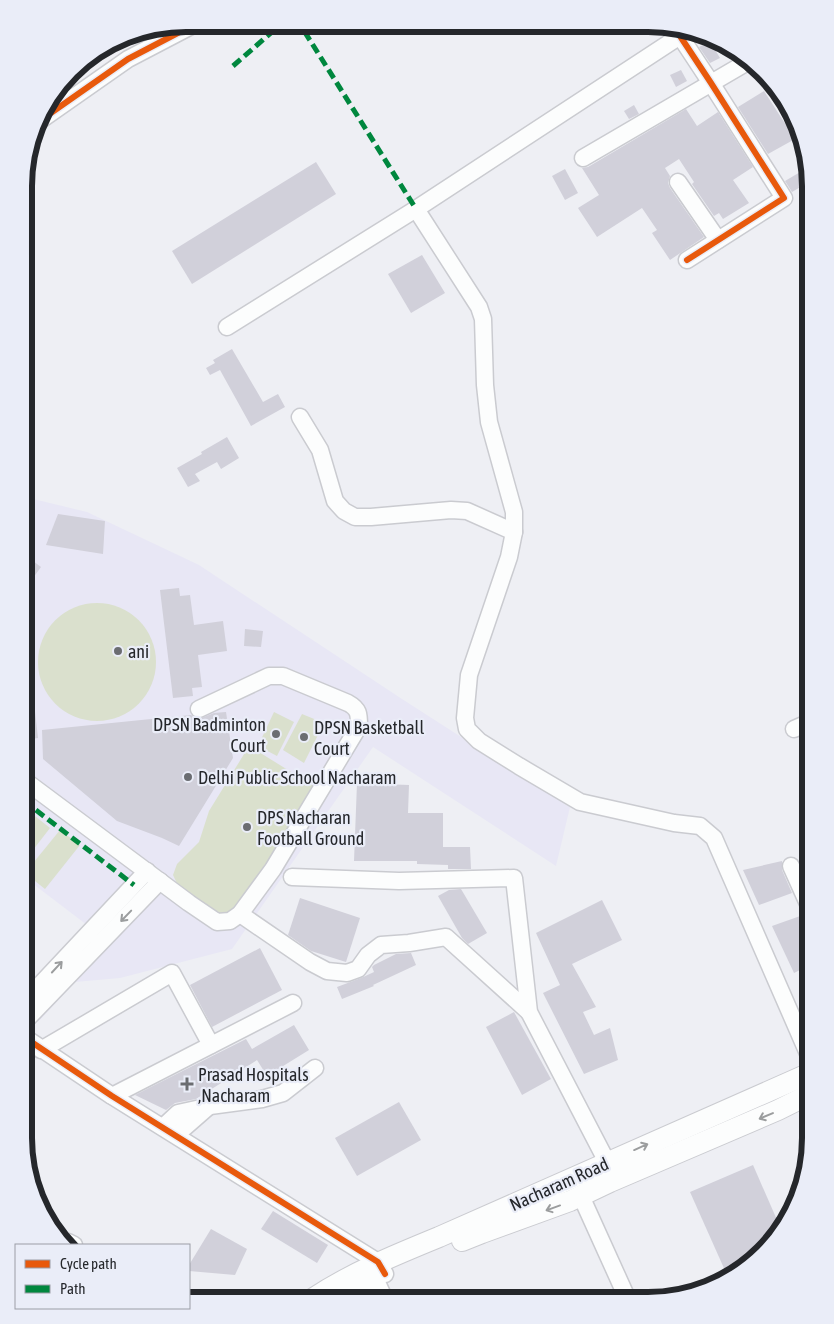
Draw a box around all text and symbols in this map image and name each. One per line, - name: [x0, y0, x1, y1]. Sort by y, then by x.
- place label: ani: [128, 641, 149, 662]
- marker: ani: [112, 645, 124, 657]
- place label: DPSN Badminton Court: [153, 714, 266, 756]
- place label: DPSN Basketball Court: [314, 717, 424, 759]
- marker: DPSN Badminton Court: [270, 728, 282, 740]
- marker: DPSN Basketball Court: [298, 731, 310, 743]
- place label: Delhi Public School Nacharam: [198, 767, 397, 788]
- marker: Delhi Public School Nacharam: [182, 771, 194, 783]
- place label: DPS Nacharan Football Ground: [257, 807, 364, 849]
- marker: DPS Nacharan Football Ground: [241, 821, 253, 833]
- one-way arrow: [120, 910, 132, 922]
- one-way arrow: [51, 961, 63, 973]
- place label: Prasad Hospitals ,Nacharam: [198, 1064, 308, 1106]
- marker: Prasad Hospitals ,Nacharam: [180, 1077, 194, 1091]
- one-way arrow: [759, 1111, 774, 1121]
- one-way arrow: [633, 1142, 648, 1151]
- street label: Nacharam Road: [506, 1153, 612, 1215]
- one-way arrow: [545, 1204, 561, 1213]
- legend: [15, 1244, 190, 1309]
- text: Cycle path: [60, 1255, 117, 1272]
- text: Path: [60, 1280, 86, 1297]

